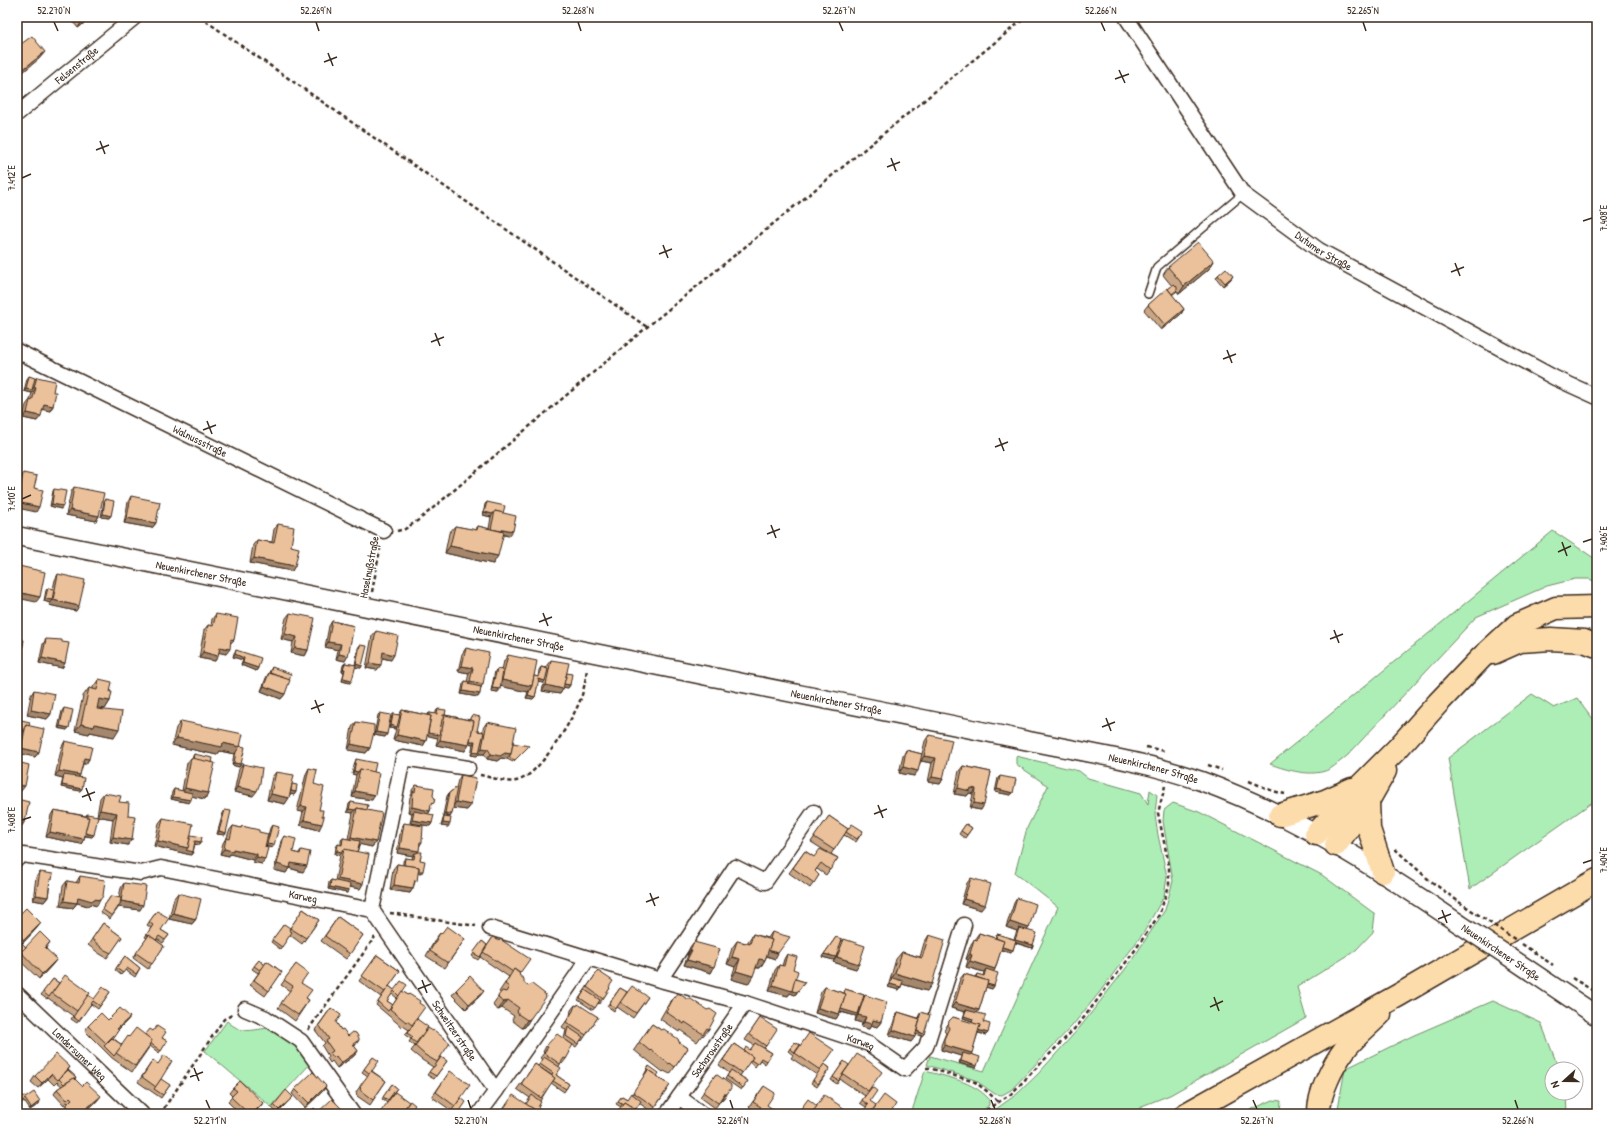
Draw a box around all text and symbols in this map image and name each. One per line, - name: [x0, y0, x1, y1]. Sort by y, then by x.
- text: 52.270°N: [38, 4, 70, 17]
- text: 52.269°N: [300, 4, 332, 17]
- text: 52.268°N: [562, 4, 594, 17]
- text: 52.267°N: [823, 4, 855, 17]
- text: 52.266°N: [1085, 4, 1117, 17]
- text: 52.265°N: [1347, 4, 1379, 17]
- street label: Felsenstraße: [51, 43, 101, 88]
- text: 7.412°E: [5, 164, 18, 191]
- text: 7.408°E: [1597, 204, 1610, 231]
- street label: Dutumer Straße: [1293, 228, 1355, 274]
- street label: Walnussstraße: [171, 422, 230, 460]
- text: 7.410°E: [5, 486, 18, 512]
- text: 7.406°E: [1597, 525, 1610, 552]
- street label: Haselnußstraße: [356, 534, 382, 599]
- street label: Neuenkirchener Straße: [155, 557, 249, 589]
- street label: Neuenkirchener Straße: [472, 622, 566, 654]
- street label: Neuenkirchener Straße: [790, 686, 884, 718]
- street label: Neuenkirchener Straße: [1107, 750, 1201, 787]
- text: 7.408°E: [5, 806, 18, 833]
- text: 7.404°E: [1597, 847, 1610, 873]
- street label: Karweg: [288, 887, 319, 906]
- street label: Neuenkirchener Straße: [1459, 920, 1544, 984]
- street label: Schweitzerstraße: [429, 998, 480, 1064]
- street label: Sacharowstraße: [688, 1020, 736, 1080]
- street label: Landersumer Weg: [50, 1025, 110, 1084]
- street label: Karweg: [845, 1030, 878, 1053]
- north arrow: [1544, 1061, 1584, 1101]
- text: N: [1547, 1079, 1562, 1090]
- text: 52.271°N: [194, 1114, 226, 1127]
- text: 52.270°N: [455, 1114, 487, 1127]
- text: 52.269°N: [717, 1114, 749, 1127]
- text: 52.268°N: [979, 1114, 1011, 1127]
- text: 52.267°N: [1241, 1114, 1273, 1127]
- text: 52.266°N: [1502, 1114, 1534, 1127]

